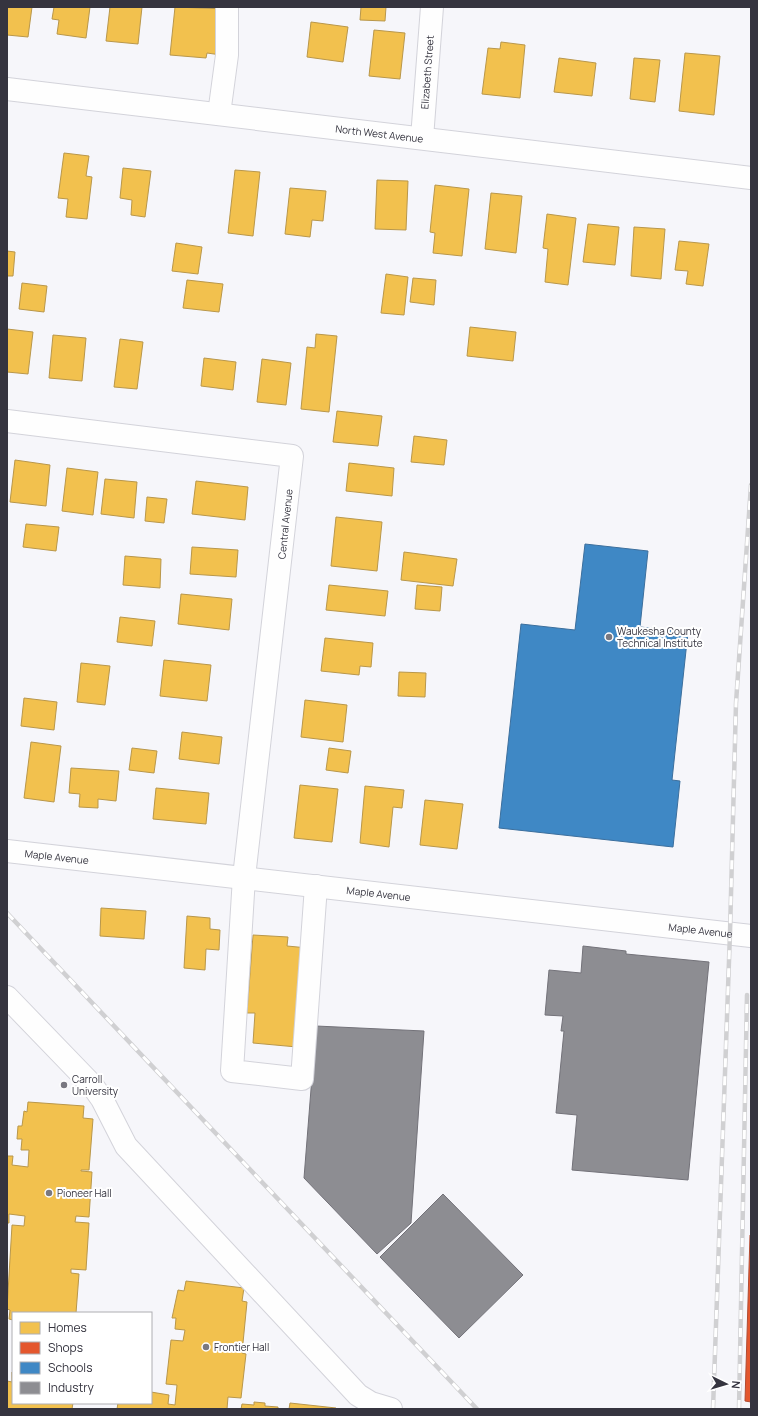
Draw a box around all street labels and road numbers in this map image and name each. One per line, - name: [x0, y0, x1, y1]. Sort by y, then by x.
- street label: Elizabeth Street: [417, 35, 437, 110]
- street label: North West Avenue: [335, 121, 424, 146]
- street label: Central Avenue: [274, 488, 296, 560]
- street label: Maple Avenue: [24, 846, 90, 867]
- street label: Maple Avenue: [346, 883, 412, 904]
- street label: Maple Avenue: [668, 920, 733, 941]

